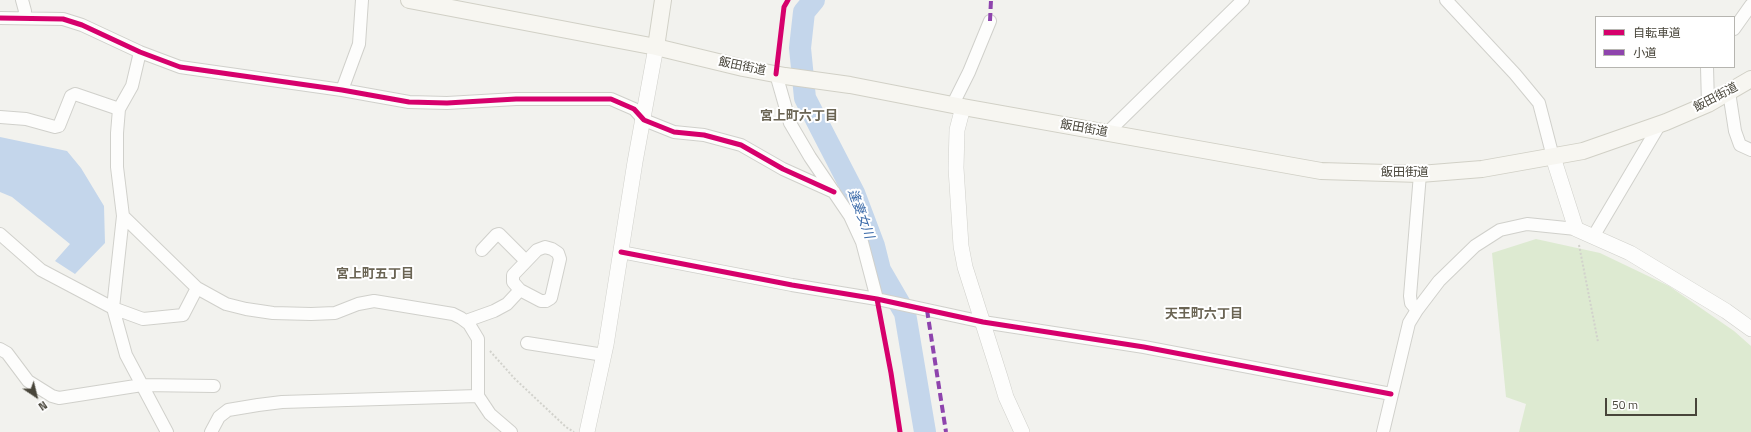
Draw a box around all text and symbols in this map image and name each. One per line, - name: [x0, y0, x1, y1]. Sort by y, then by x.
- legend: [1595, 16, 1735, 68]
- text: 自転車道: [1633, 23, 1681, 42]
- text: 小道: [1633, 43, 1657, 62]
- street label: 飯田街道: [717, 55, 767, 79]
- street label: 飯田街道: [1691, 80, 1741, 116]
- district label: 宮上町六丁目: [760, 109, 838, 125]
- street label: 飯田街道: [1059, 118, 1109, 140]
- street label: 飯田街道: [1381, 166, 1429, 180]
- water label: 逢妻女川: [844, 187, 876, 241]
- district label: 宮上町五丁目: [336, 267, 414, 283]
- district label: 天王町六丁目: [1165, 307, 1243, 323]
- north arrow: [16, 376, 56, 416]
- scale bar: [1607, 390, 1699, 416]
- text: 50 m: [1612, 395, 1638, 414]
- text: N: [35, 397, 51, 415]

